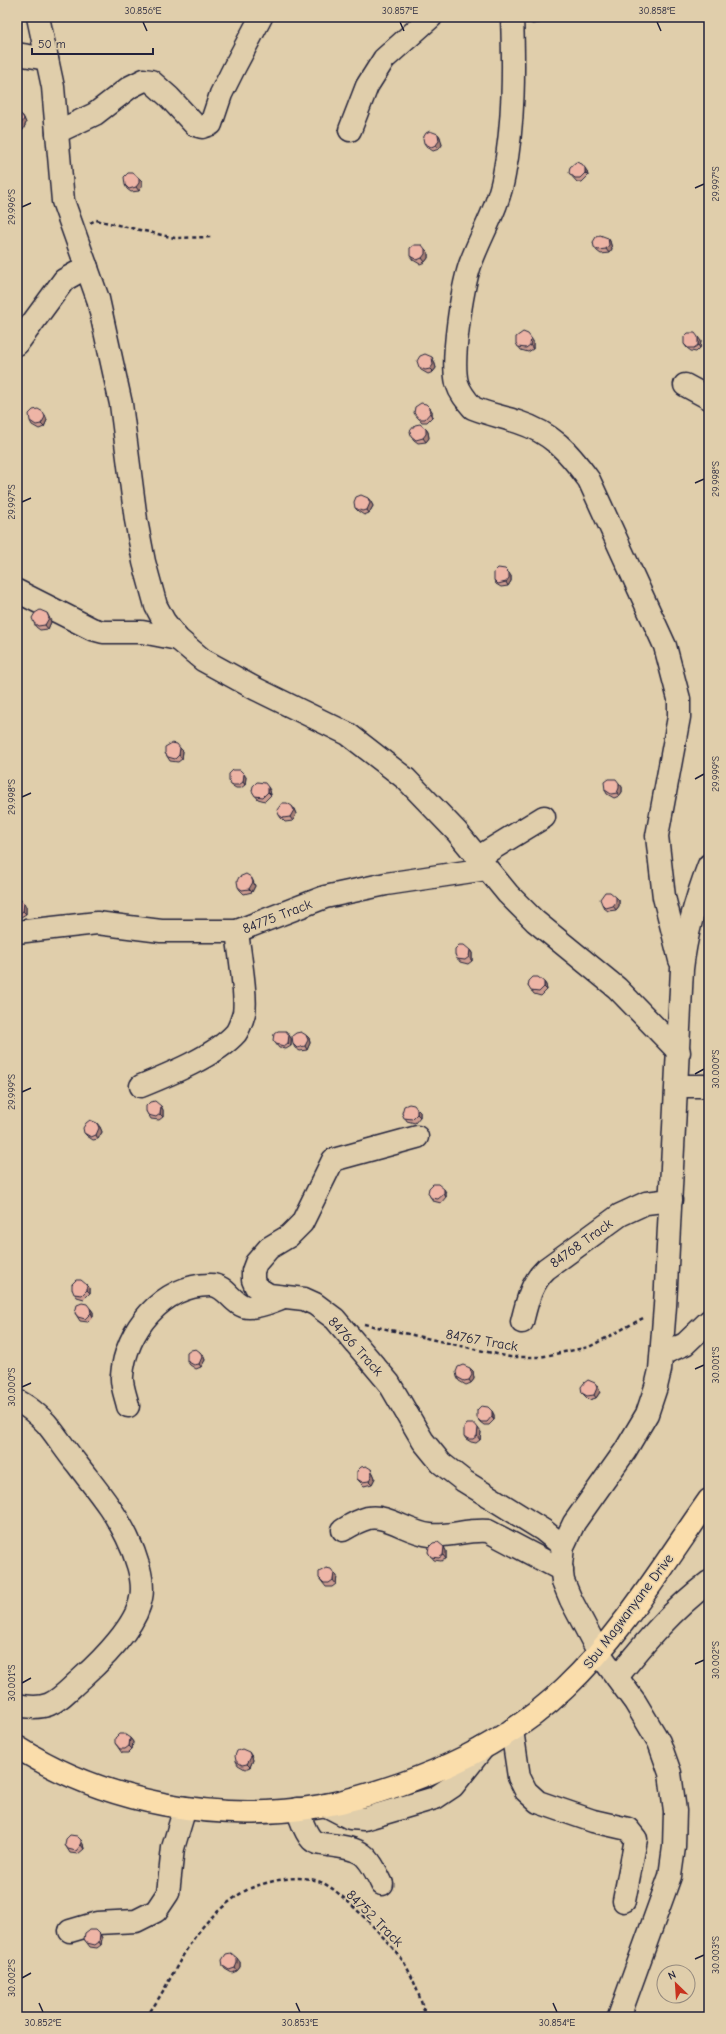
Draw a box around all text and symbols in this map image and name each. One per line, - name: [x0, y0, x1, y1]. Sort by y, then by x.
- text: 30.856°E: [124, 5, 162, 17]
- text: 30.857°E: [382, 5, 418, 17]
- text: 30.858°E: [639, 5, 675, 17]
- scale bar: [32, 30, 153, 56]
- text: 50 m: [38, 37, 66, 51]
- text: 29.997°S: [710, 166, 722, 202]
- text: 29.996°S: [6, 188, 18, 225]
- text: 29.998°S: [710, 461, 722, 497]
- text: 29.997°S: [6, 484, 18, 520]
- text: 29.999°S: [710, 756, 722, 792]
- text: 29.998°S: [6, 779, 18, 815]
- street label: 84775 Track: [240, 895, 314, 937]
- text: 30.000°S: [710, 1049, 722, 1088]
- text: 29.999°S: [6, 1074, 18, 1110]
- street label: 84768 Track: [547, 1215, 616, 1272]
- street label: 84766 Track: [325, 1313, 387, 1380]
- street label: 84767 Track: [445, 1326, 519, 1355]
- text: 30.001°S: [710, 1346, 722, 1383]
- text: 30.000°S: [6, 1367, 18, 1406]
- street label: Sbu Magwanyane Drive: [580, 1551, 677, 1672]
- text: 30.002°S: [710, 1640, 722, 1679]
- text: 30.001°S: [6, 1664, 18, 1701]
- street label: 84752 Track: [343, 1886, 407, 1951]
- text: 30.003°S: [710, 1936, 722, 1974]
- text: 30.002°S: [6, 1958, 18, 1997]
- north arrow: [656, 1964, 696, 2004]
- text: N: [666, 1968, 678, 1983]
- text: 30.852°E: [25, 2017, 61, 2029]
- text: 30.853°E: [282, 2017, 318, 2029]
- text: 30.854°E: [539, 2017, 575, 2029]

